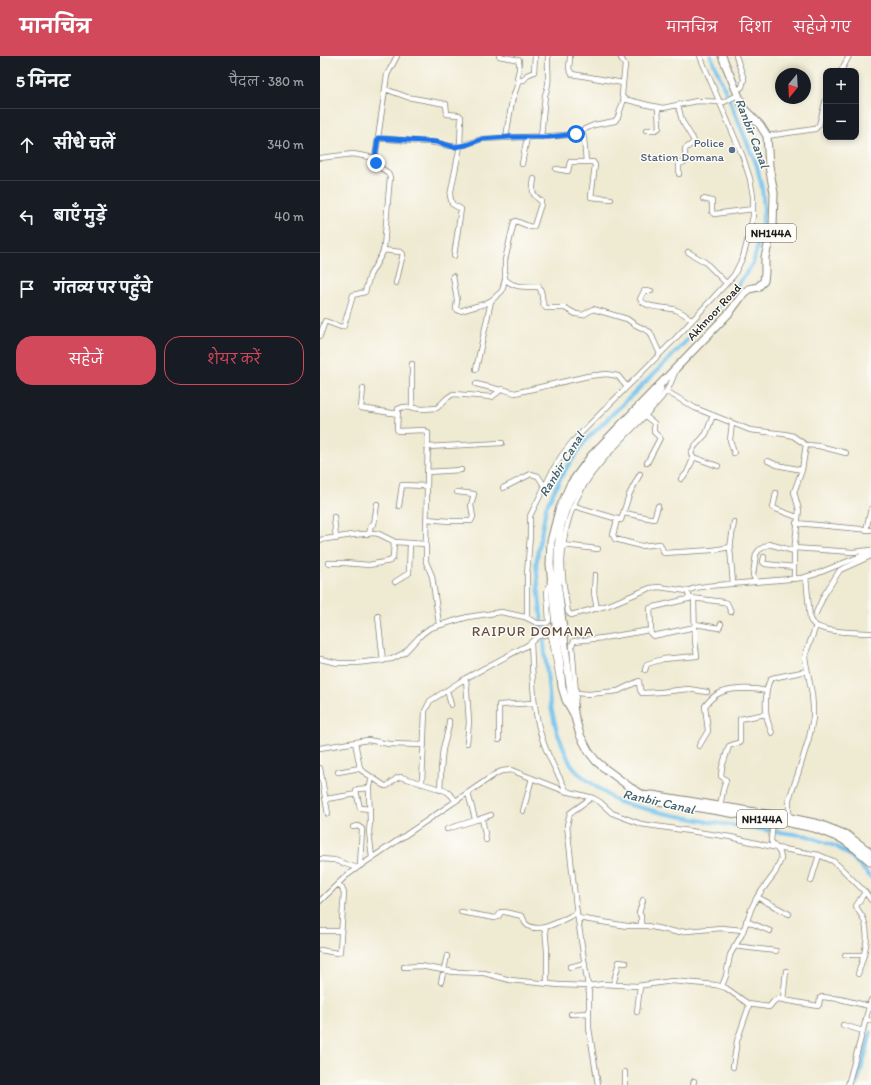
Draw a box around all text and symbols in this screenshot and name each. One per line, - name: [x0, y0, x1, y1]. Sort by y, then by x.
- text: मानचित्र: [20, 15, 91, 38]
- text: मानचित्र: [666, 19, 718, 36]
- text: दिशा: [740, 19, 771, 36]
- text: सहेजे गए: [793, 19, 851, 36]
- north arrow: [775, 68, 811, 104]
- map controls: [823, 68, 859, 140]
- button: +: [823, 68, 859, 104]
- text: 5 मिनट: [16, 71, 70, 91]
- text: पैदल · 380 m: [229, 74, 304, 89]
- water label: Ranbir Canal: [732, 96, 773, 171]
- button: −: [823, 104, 859, 140]
- route start: [567, 125, 585, 143]
- icon: ahead: [16, 134, 38, 156]
- text: सीधे चलें: [54, 135, 115, 153]
- place label: Police Station Domana: [641, 136, 725, 164]
- text: 340 m: [267, 137, 304, 152]
- marker: Police Station Domana: [727, 145, 737, 155]
- route end: [367, 154, 385, 172]
- icon: left: [16, 206, 38, 228]
- text: बाएँ मुड़ें: [54, 207, 106, 225]
- text: 40 m: [274, 209, 304, 224]
- road number: NH144A: [746, 224, 796, 242]
- icon: arrive: [16, 278, 38, 300]
- text: गंतव्य पर पहुँचे: [54, 279, 152, 297]
- street label: Akhnoor Road: [684, 280, 744, 343]
- button: सहेजें: [16, 336, 156, 385]
- button: शेयर करें: [164, 336, 304, 385]
- water label: Ranbir Canal: [536, 428, 588, 499]
- district label: RAIPUR DOMANA: [472, 623, 594, 640]
- water label: Ranbir Canal: [622, 786, 697, 817]
- road number: NH144A: [737, 810, 787, 828]

